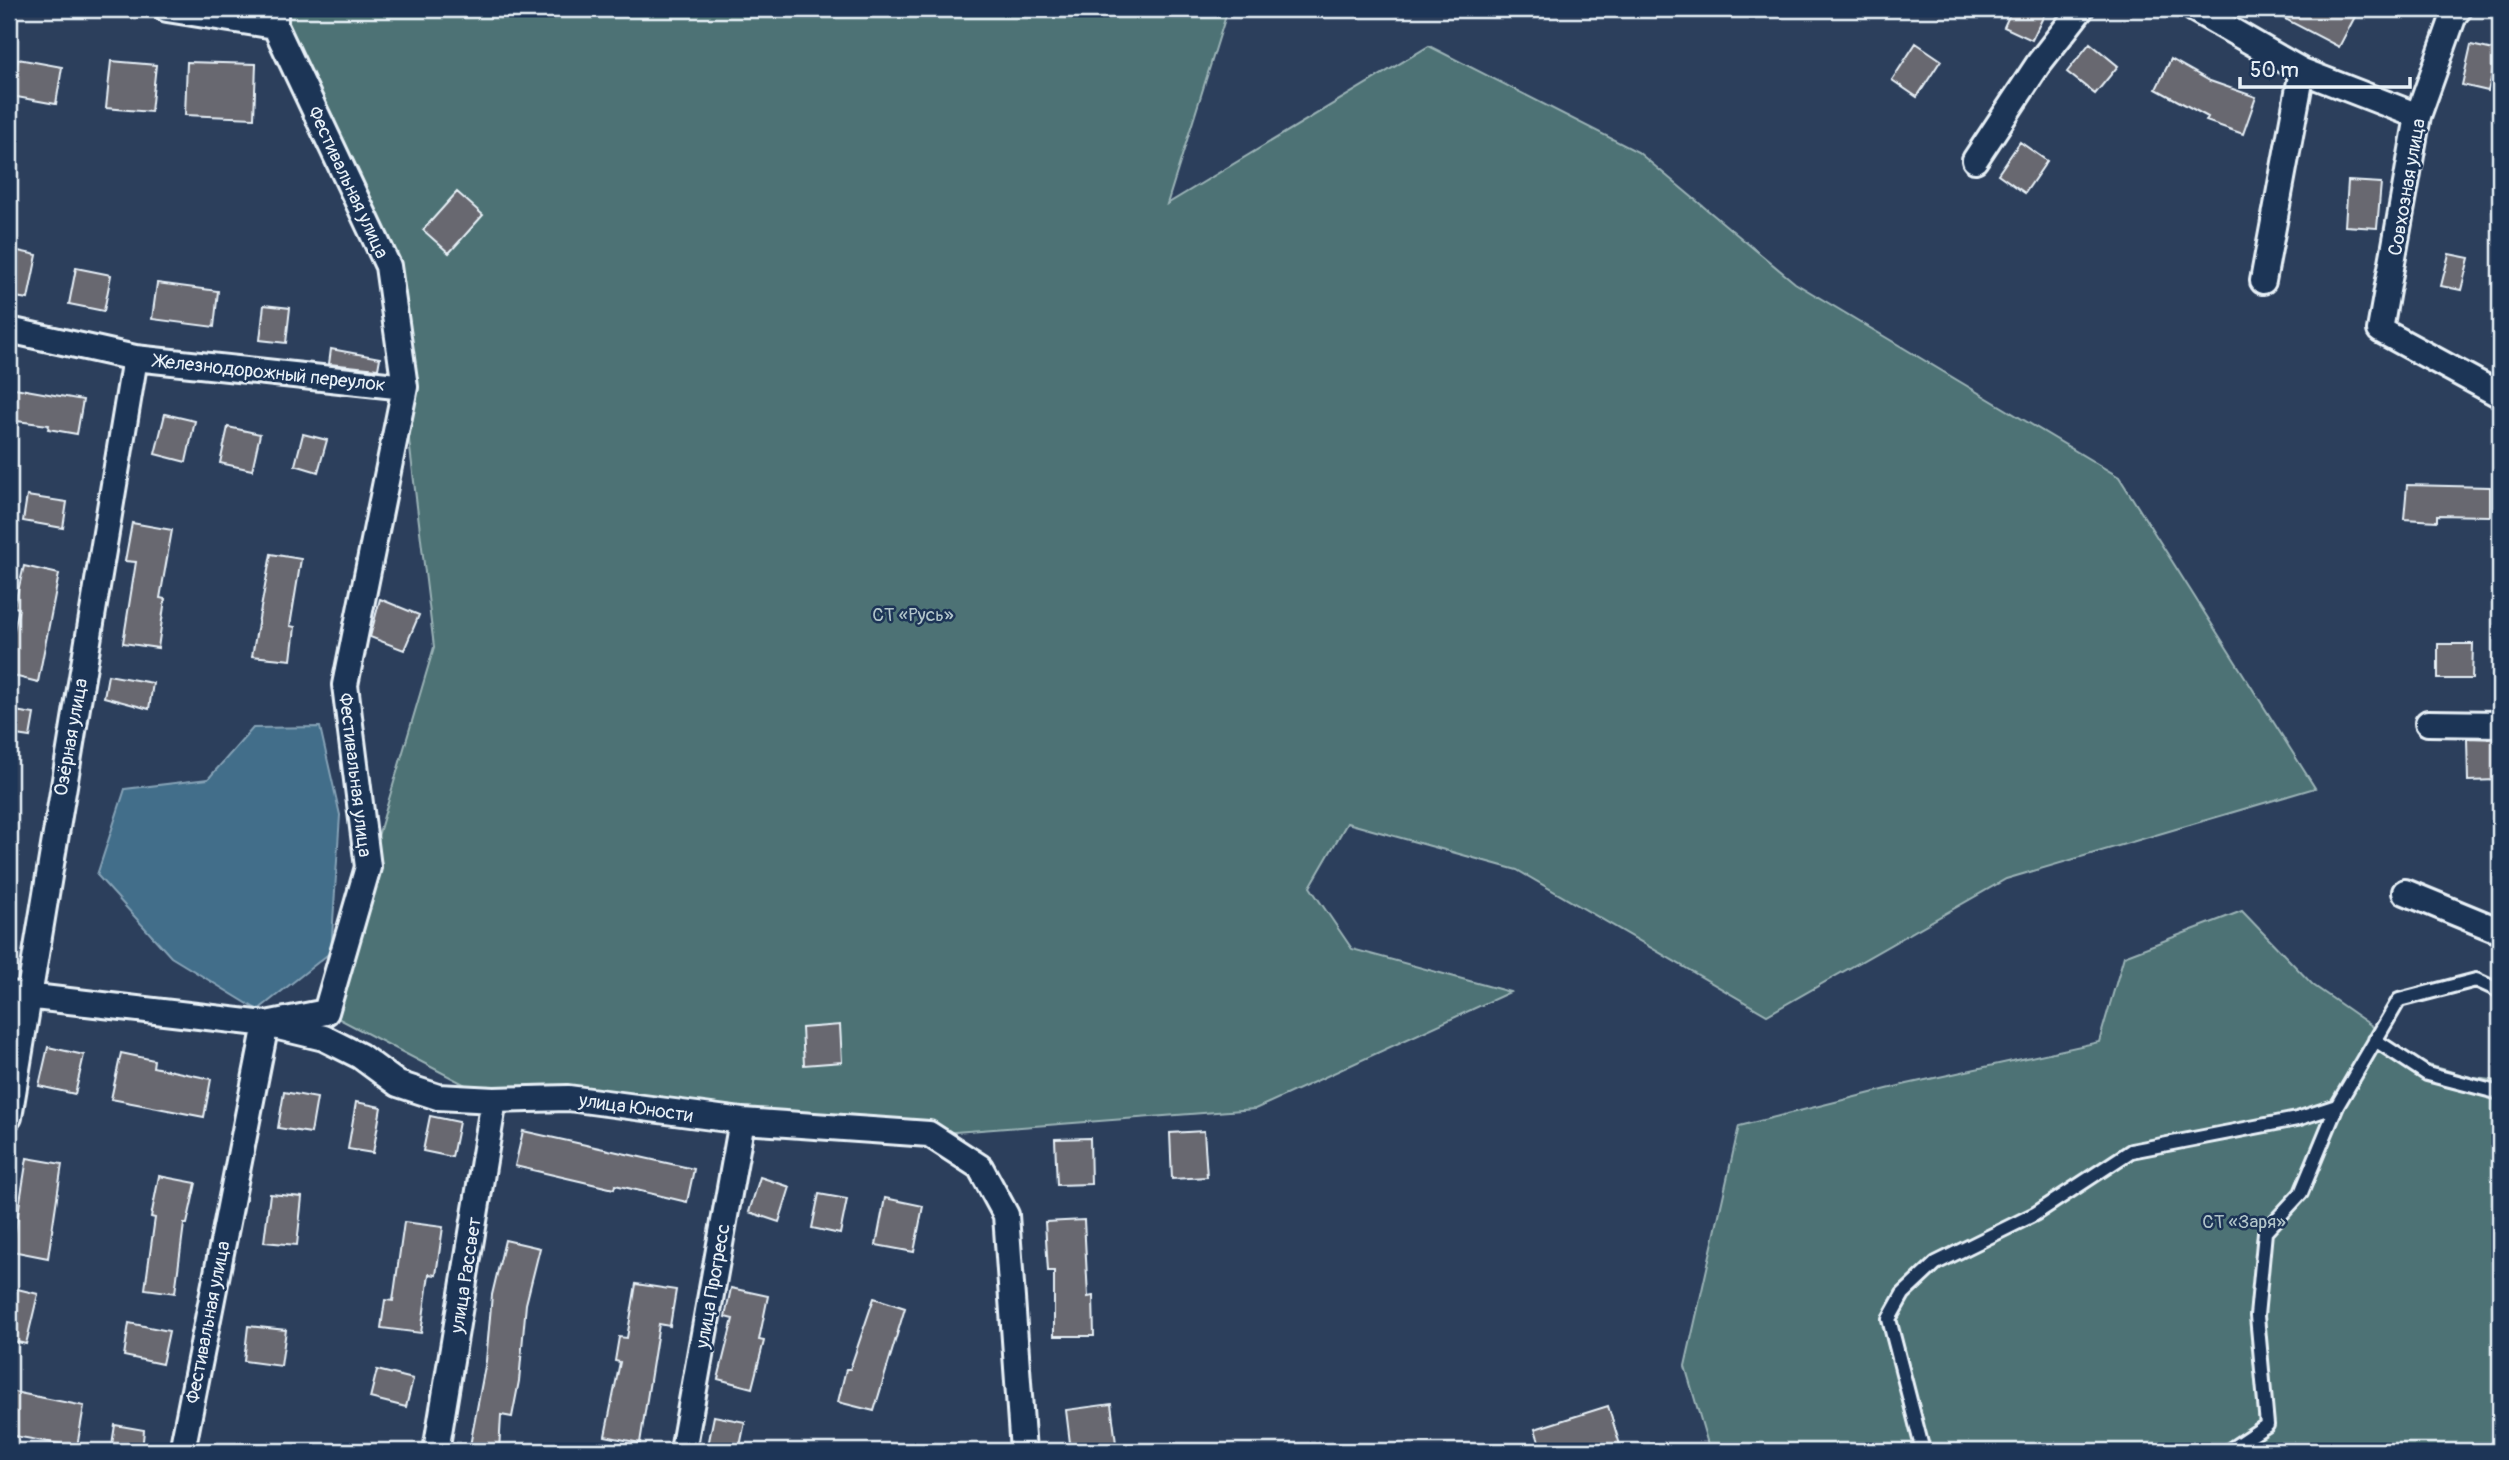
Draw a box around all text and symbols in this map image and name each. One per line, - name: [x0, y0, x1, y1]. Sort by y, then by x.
- scale bar: [2240, 46, 2409, 90]
- text: 50 m: [2250, 57, 2299, 84]
- street label: Фестивальная улица: [302, 103, 394, 262]
- street label: Совхозная улица: [2383, 117, 2431, 258]
- street label: Железнодорожный переулок: [150, 349, 387, 397]
- park label: СТ «Русь»: [872, 603, 954, 627]
- street label: Озёрная улица: [49, 676, 93, 798]
- street label: Фестивальная улица: [333, 692, 377, 859]
- street label: улица Юности: [576, 1088, 695, 1128]
- park label: СТ «Заря»: [2202, 1210, 2286, 1234]
- street label: улица Рассвет: [445, 1215, 487, 1336]
- street label: улица Прогресс: [690, 1222, 736, 1351]
- street label: Фестивальная улица: [180, 1239, 236, 1405]

